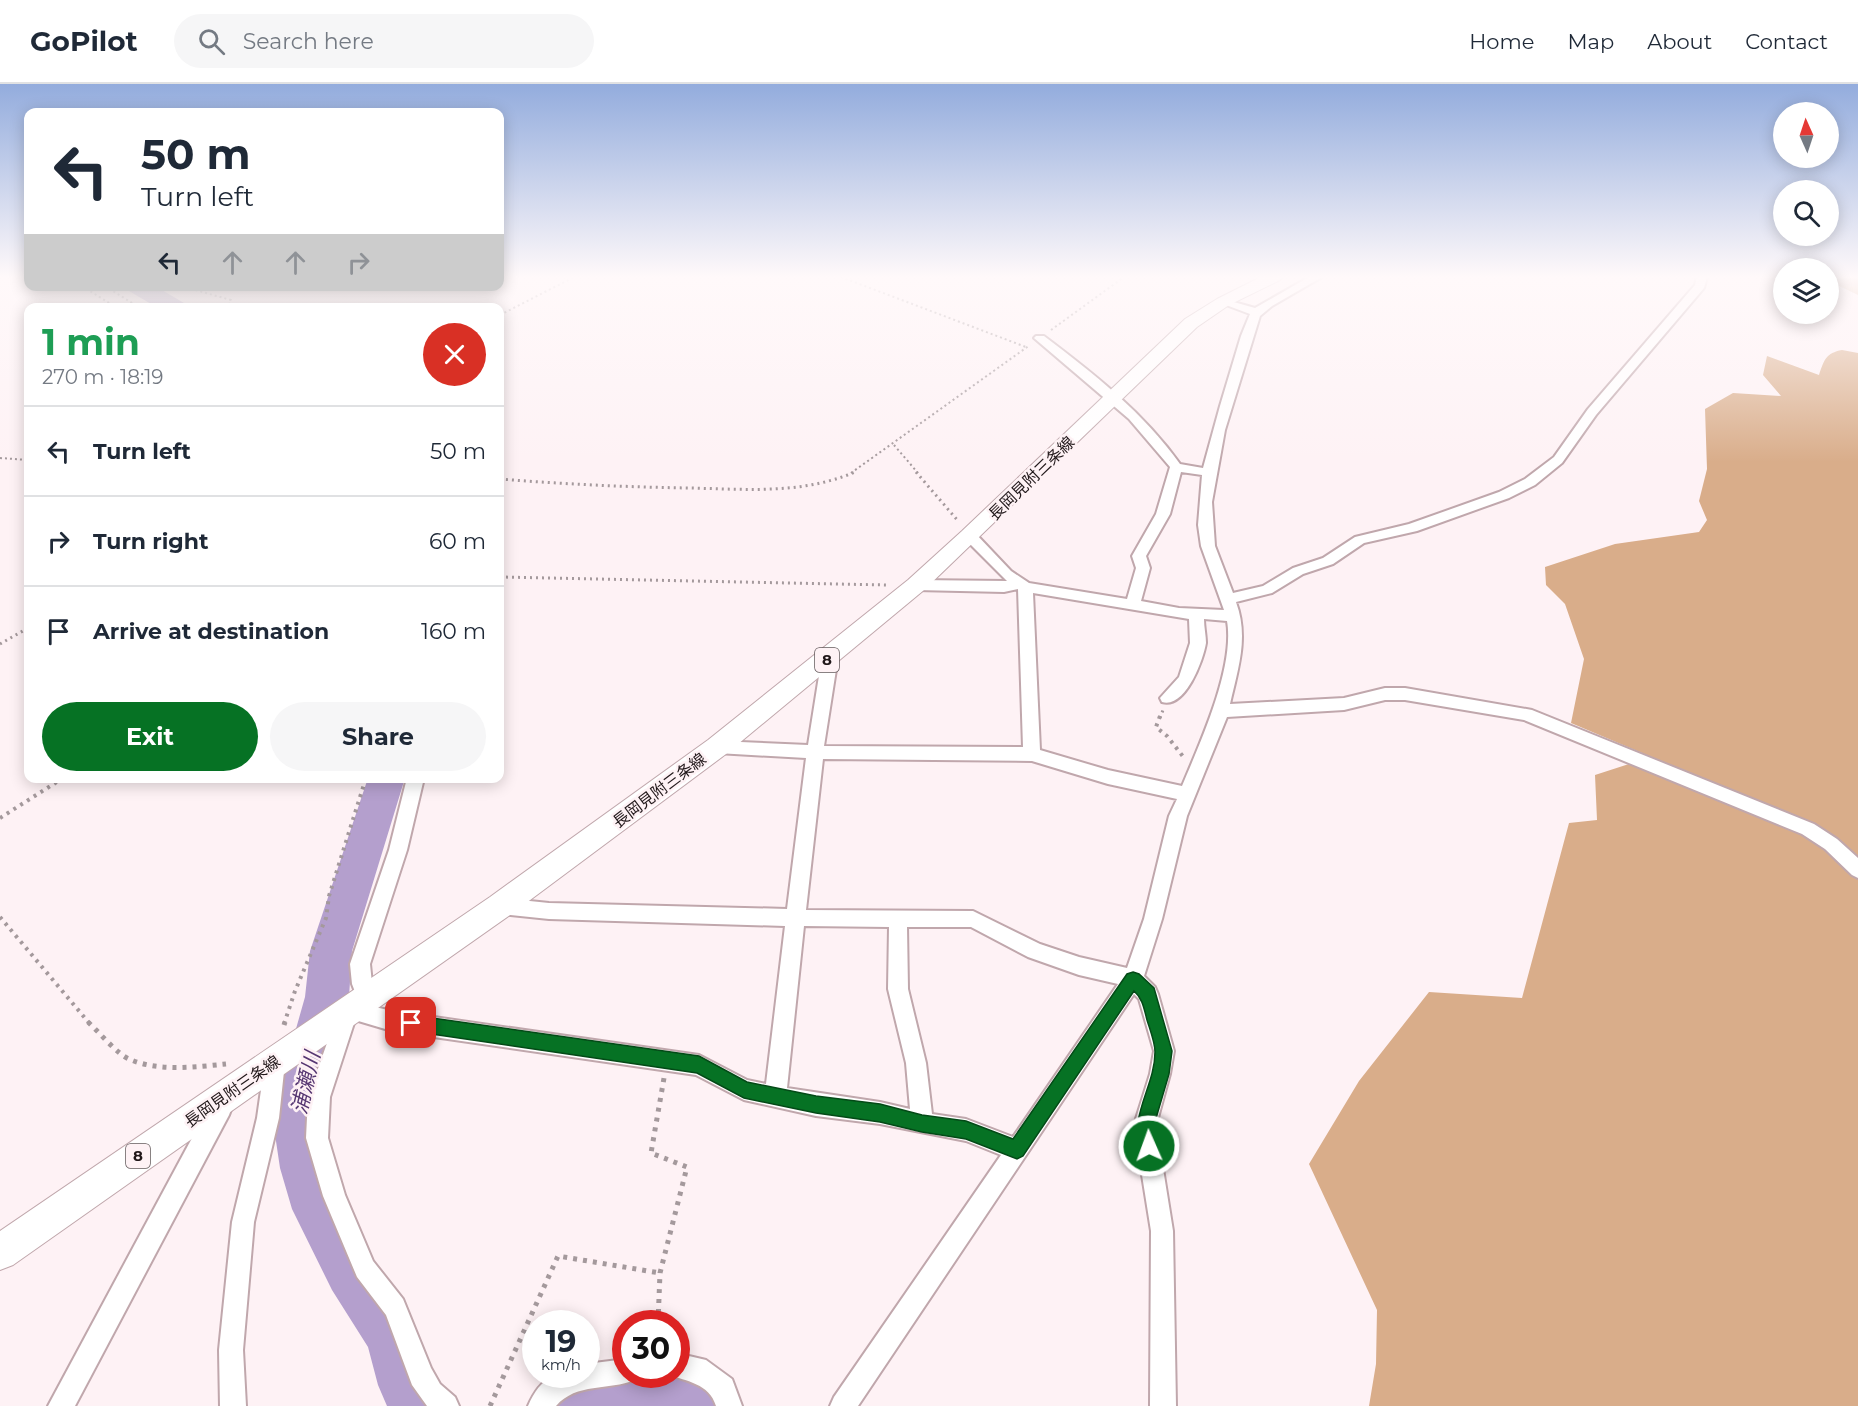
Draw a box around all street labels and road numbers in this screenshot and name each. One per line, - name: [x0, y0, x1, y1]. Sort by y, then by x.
- street label: 長岡見附三条線: [984, 433, 1078, 524]
- road number: 8: [815, 648, 839, 672]
- street label: 長岡見附三条線: [609, 749, 710, 832]
- street label: 長岡見附三条線: [181, 1052, 284, 1131]
- road number: 8: [126, 1144, 150, 1168]

